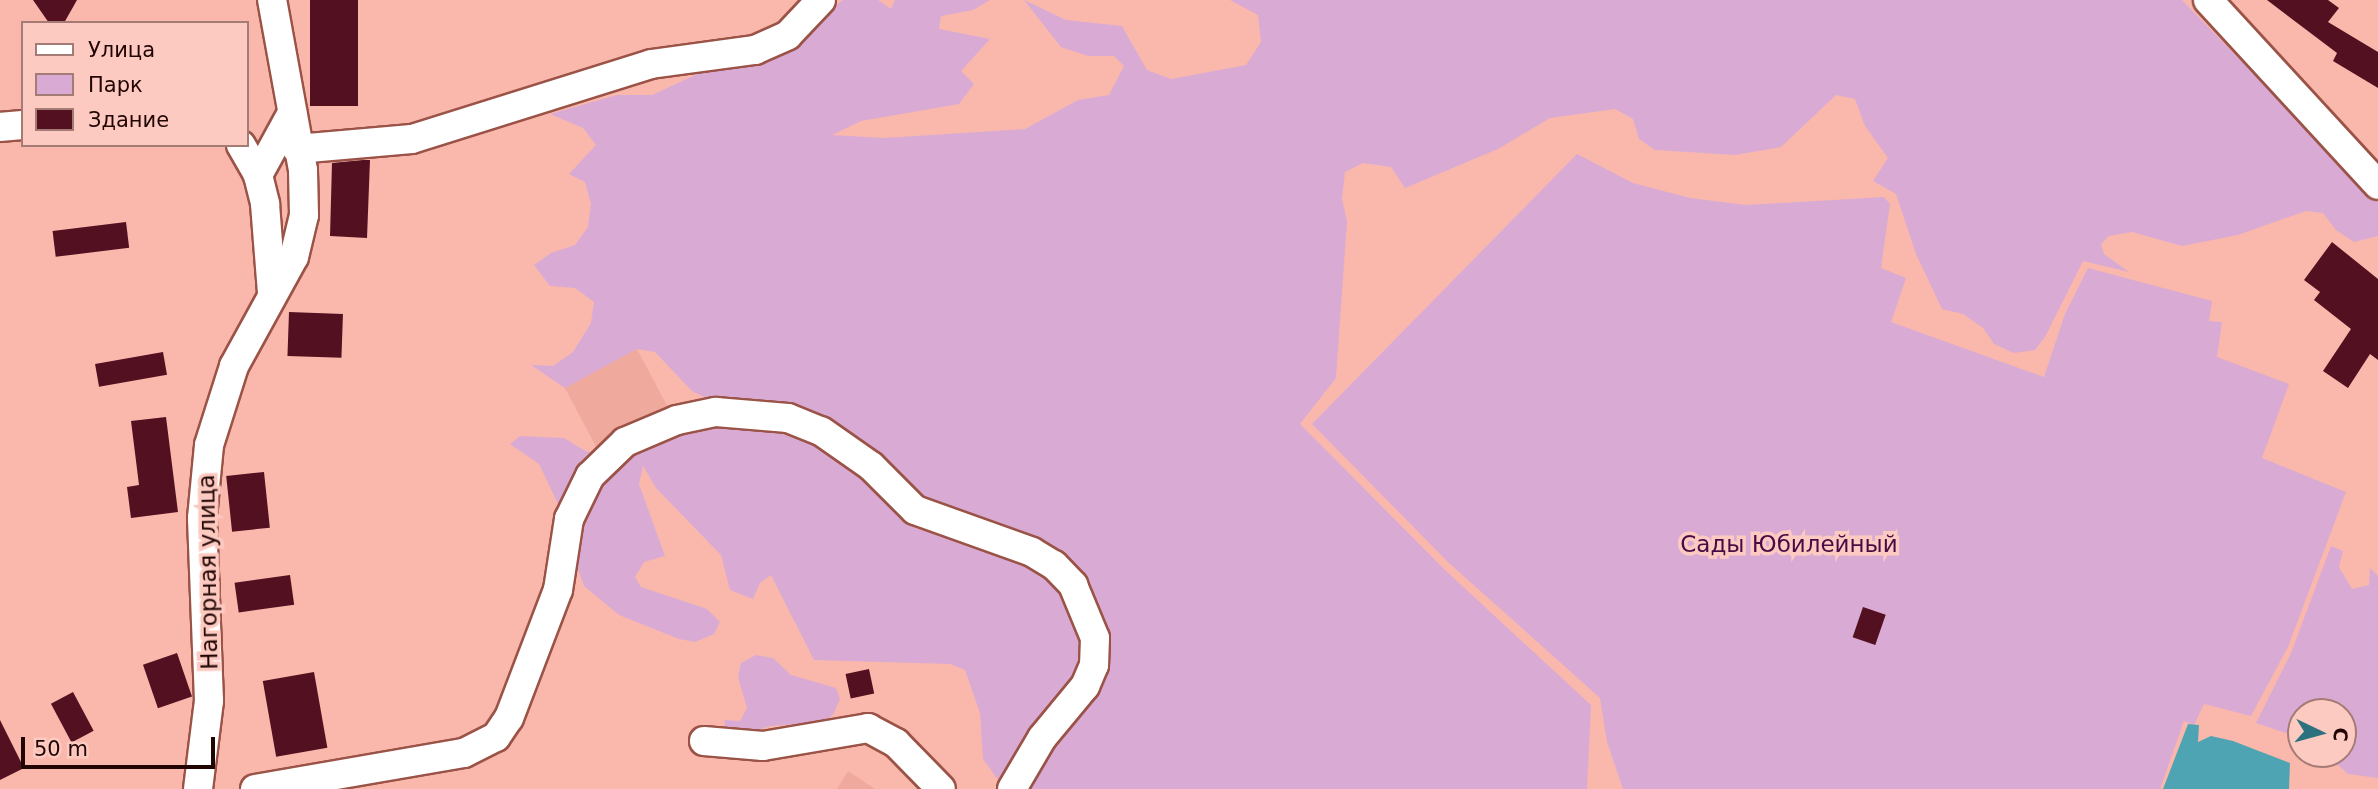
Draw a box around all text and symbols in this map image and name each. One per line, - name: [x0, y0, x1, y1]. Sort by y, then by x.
- legend: [21, 21, 248, 147]
- text: Улица: [88, 38, 155, 62]
- text: Парк: [88, 73, 143, 97]
- text: Здание: [88, 108, 169, 132]
- street label: Нагорная улица: [192, 474, 224, 670]
- park label: Сады Юбилейный: [1680, 530, 1898, 558]
- north arrow: [2287, 698, 2357, 768]
- scale bar: [24, 722, 219, 766]
- text: С: [2329, 727, 2352, 743]
- text: 50 m: [34, 737, 88, 761]

